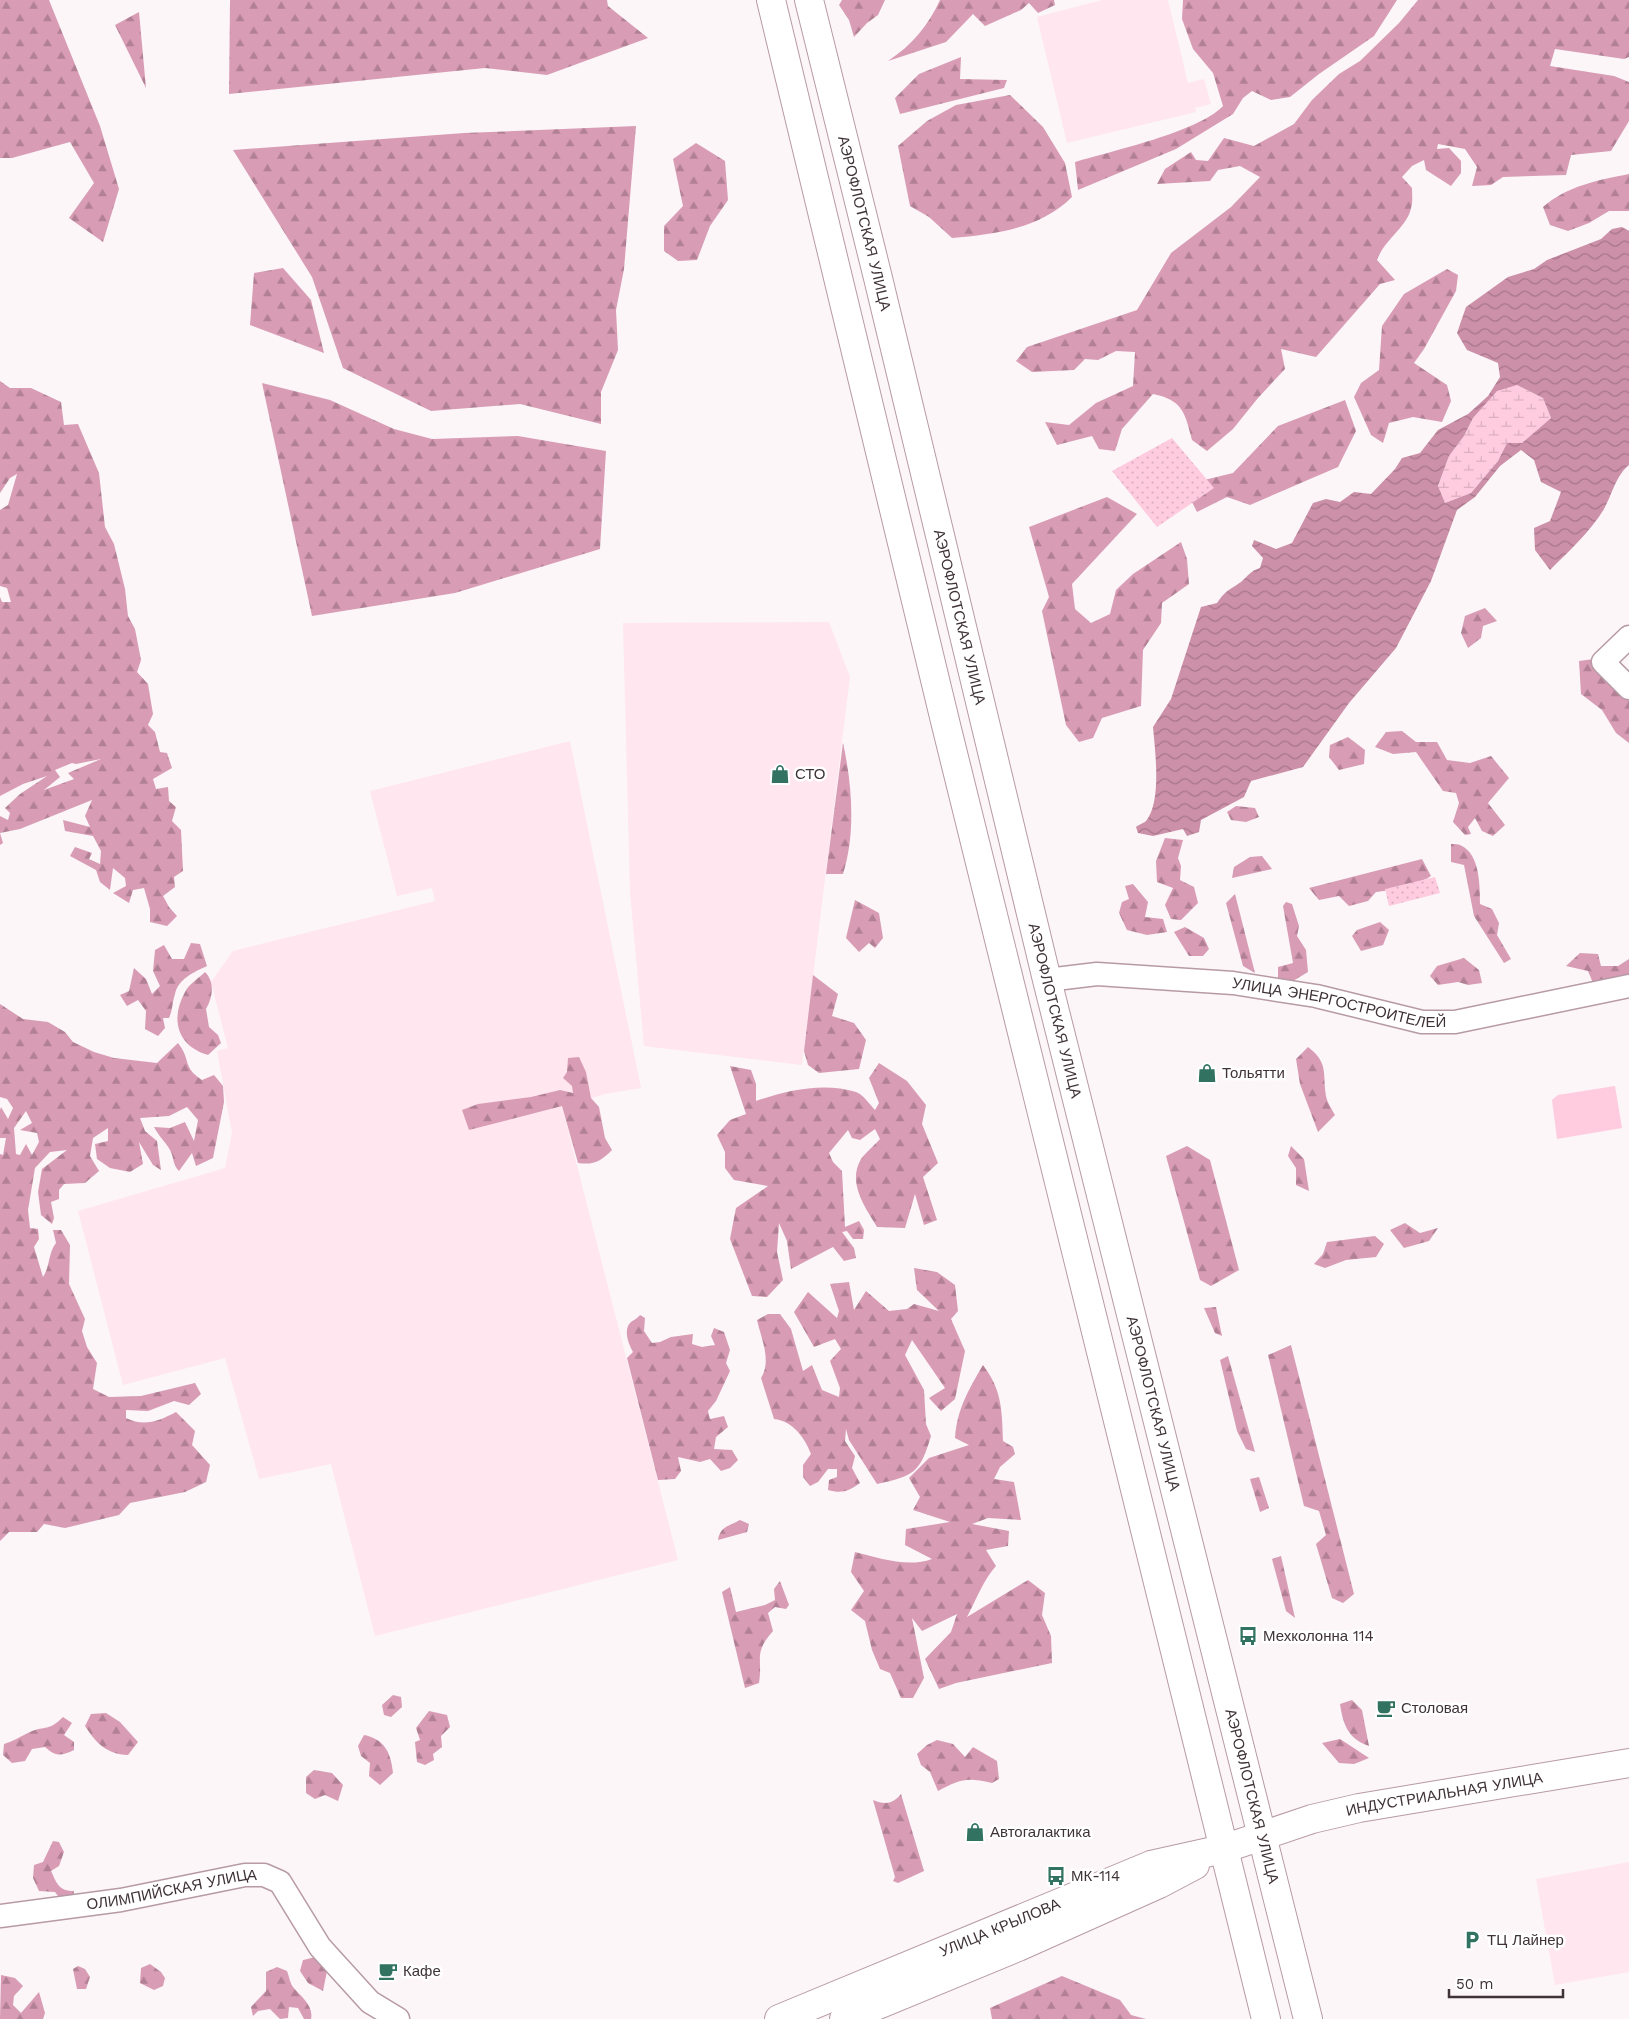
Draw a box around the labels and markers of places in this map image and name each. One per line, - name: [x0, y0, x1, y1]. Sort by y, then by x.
- shop icon: СТО: [769, 763, 791, 785]
- place label: СТО: [795, 765, 826, 783]
- shop icon: Тольятти: [1196, 1062, 1218, 1084]
- place label: Тольятти: [1222, 1064, 1285, 1082]
- bus stop icon: Мехколонна 114: [1237, 1625, 1259, 1647]
- place label: Мехколонна 114: [1263, 1627, 1374, 1645]
- cafe icon: Столовая: [1375, 1697, 1397, 1719]
- place label: Столовая: [1401, 1699, 1468, 1717]
- shop icon: Автогалактика: [964, 1821, 986, 1843]
- place label: Автогалактика: [990, 1823, 1091, 1841]
- bus stop icon: МК-114: [1045, 1865, 1067, 1887]
- place label: МК-114: [1071, 1867, 1120, 1885]
- parking icon: ТЦ Лайнер: [1461, 1929, 1483, 1951]
- place label: ТЦ Лайнер: [1487, 1931, 1564, 1949]
- cafe icon: Кафе: [377, 1960, 399, 1982]
- place label: Кафе: [403, 1962, 441, 1980]

